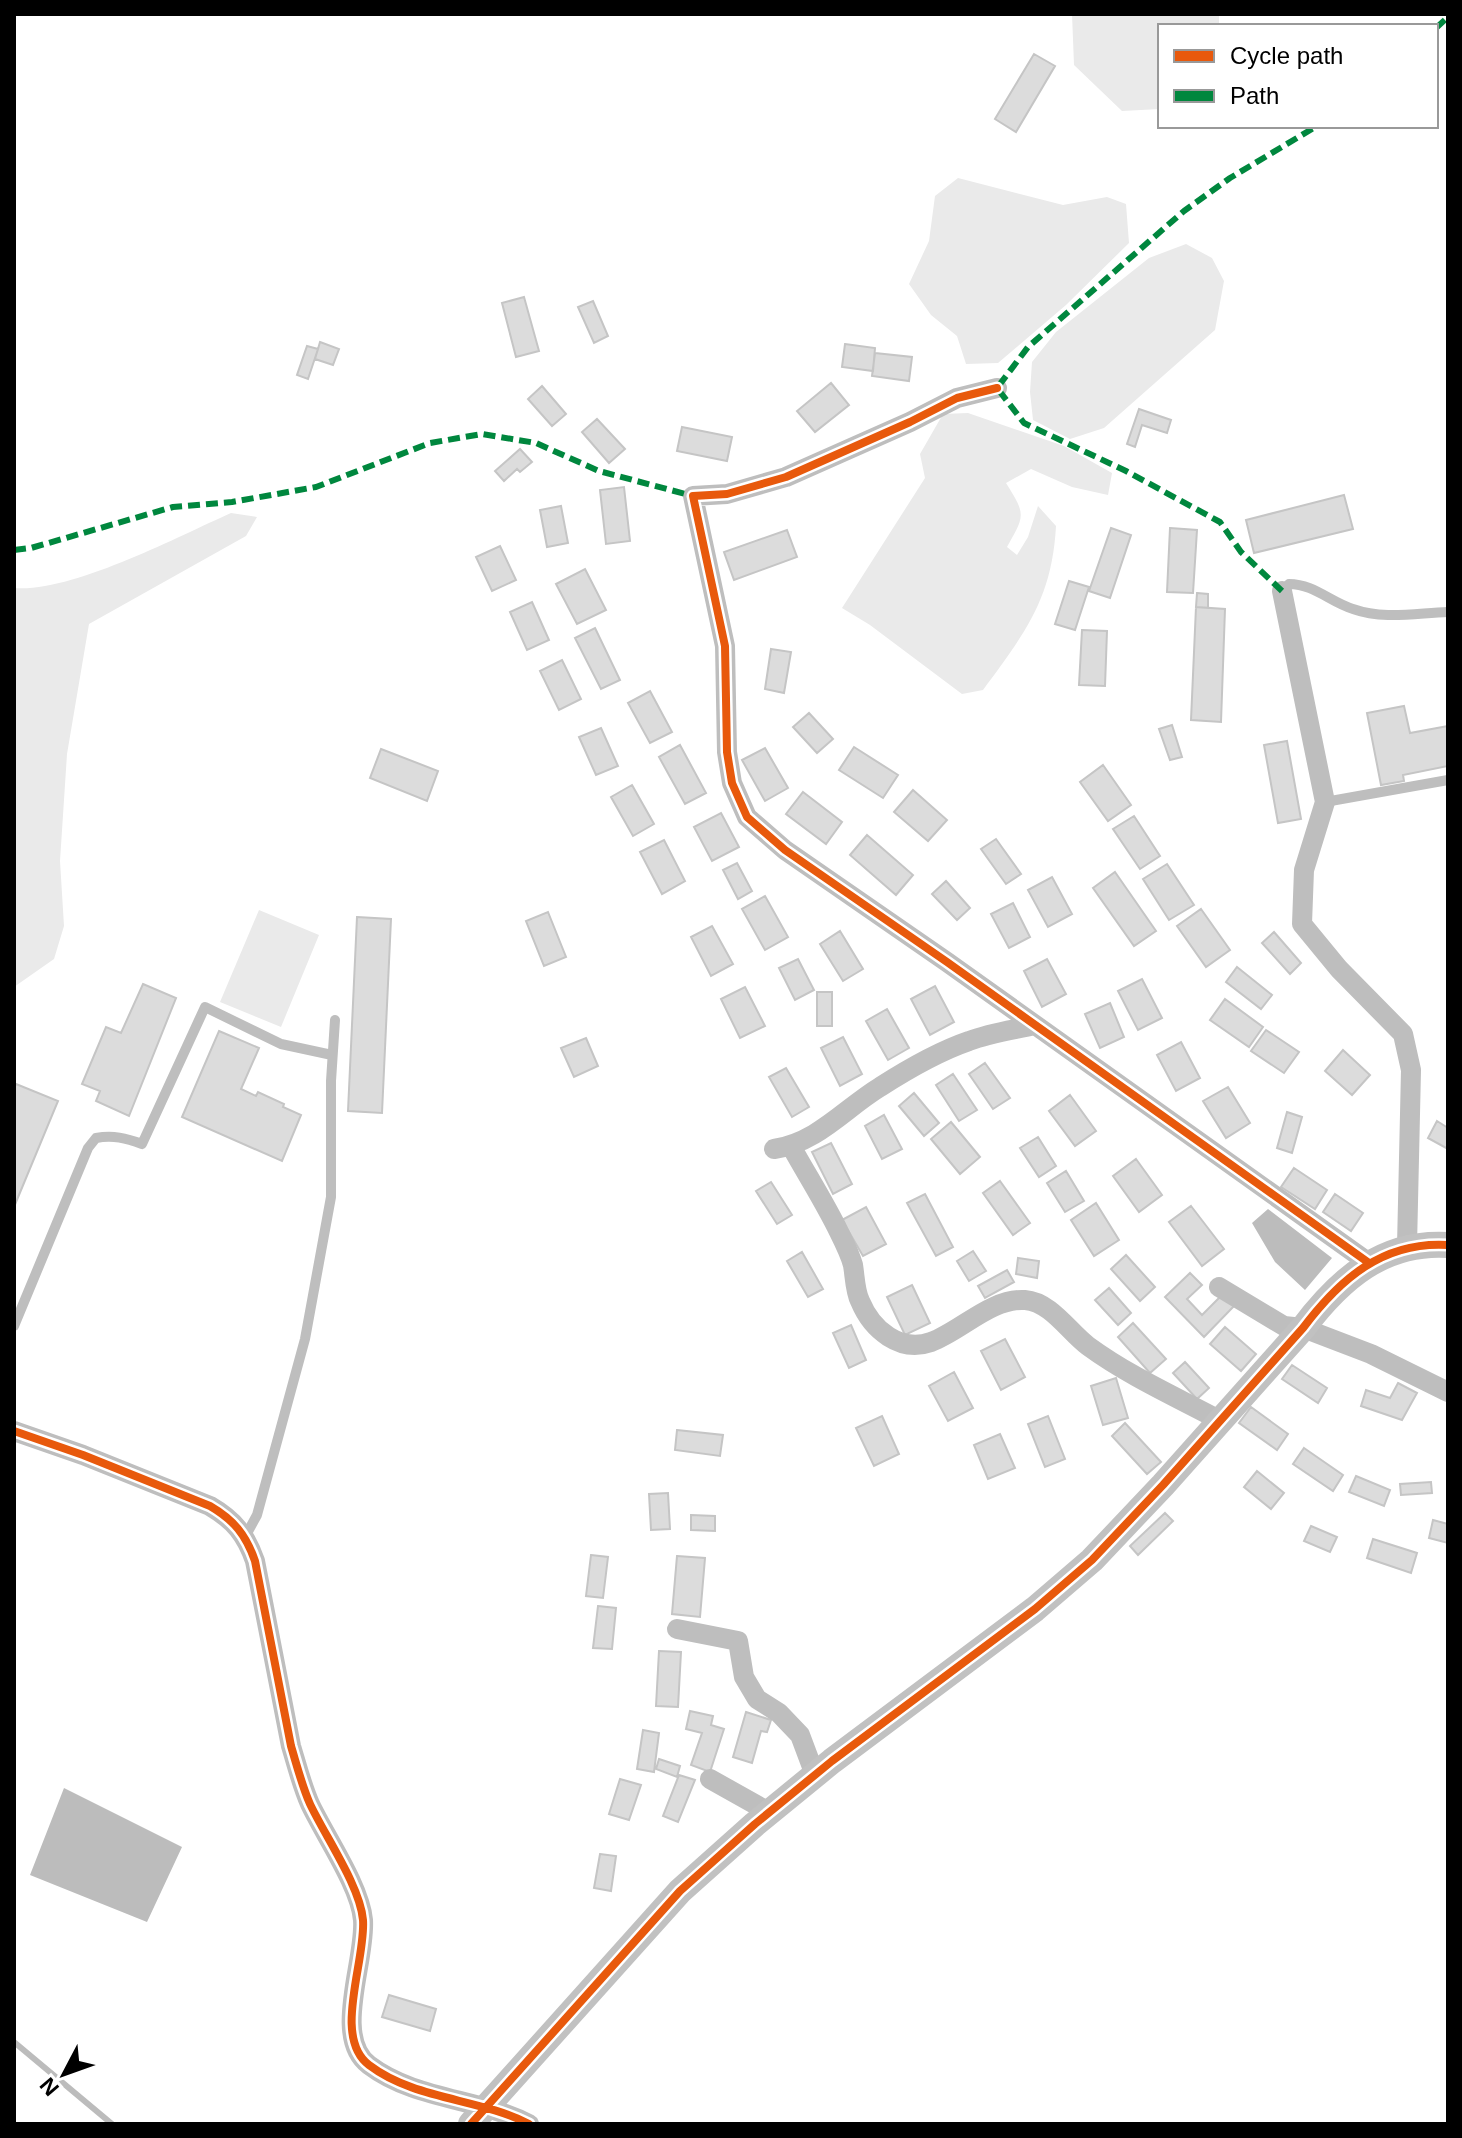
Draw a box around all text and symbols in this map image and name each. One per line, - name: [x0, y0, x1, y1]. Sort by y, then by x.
- legend: [1158, 24, 1438, 128]
- text: Cycle path: [1230, 42, 1343, 69]
- text: Path: [1230, 82, 1279, 109]
- north arrow: [24, 2034, 104, 2114]
- text: N: [35, 2073, 64, 2101]

